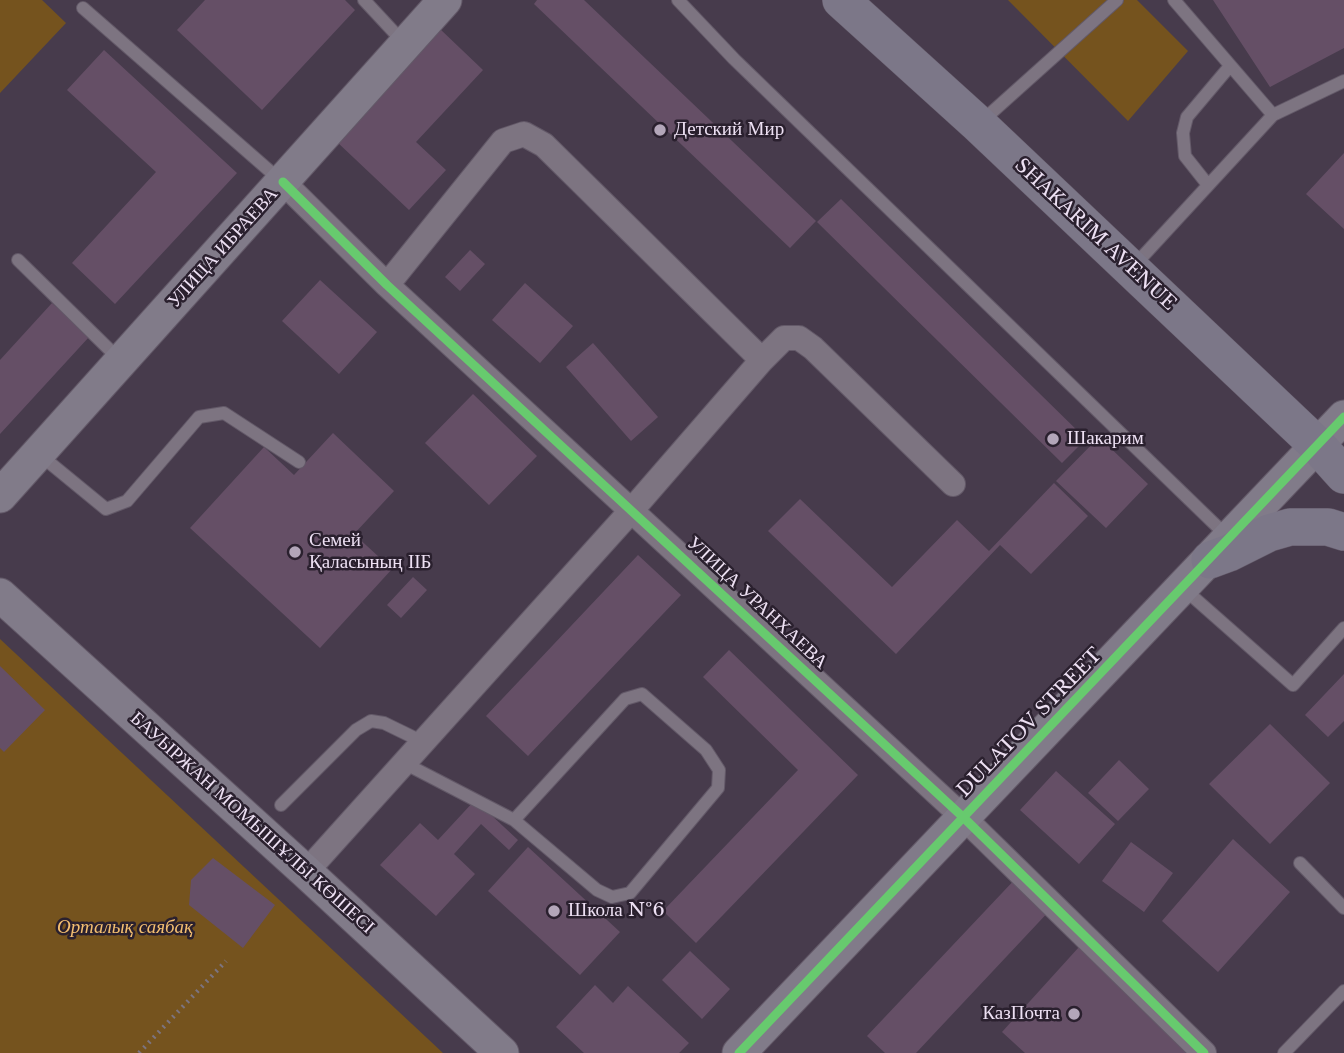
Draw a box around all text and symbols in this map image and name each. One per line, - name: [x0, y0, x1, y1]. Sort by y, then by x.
- place label: Детский Мир: [674, 119, 784, 141]
- marker: Детский Мир: [652, 122, 668, 138]
- street label: SHAKARIM AVENUE: [1010, 154, 1180, 316]
- street label: УЛИЦА ИБРАЕВА: [163, 183, 283, 313]
- place label: Шакарим: [1067, 428, 1144, 450]
- marker: Шакарим: [1045, 431, 1061, 447]
- place label: Семей Қаласының ІІБ: [309, 530, 432, 574]
- street label: УЛИЦА УРАНХАЕВА: [682, 532, 832, 674]
- marker: Семей Қаласының ІІБ: [287, 544, 303, 560]
- street label: DULATOV STREET: [953, 644, 1107, 802]
- street label: БАУЫРЖАН МОМЫШҰЛЫ КӨШЕСІ: [125, 707, 379, 939]
- place label: Школа №6: [568, 900, 665, 922]
- marker: Школа №6: [546, 903, 562, 919]
- park label: Орталық саябақ: [57, 917, 193, 939]
- place label: КазПочта: [982, 1003, 1060, 1025]
- marker: КазПочта: [1066, 1006, 1082, 1022]

